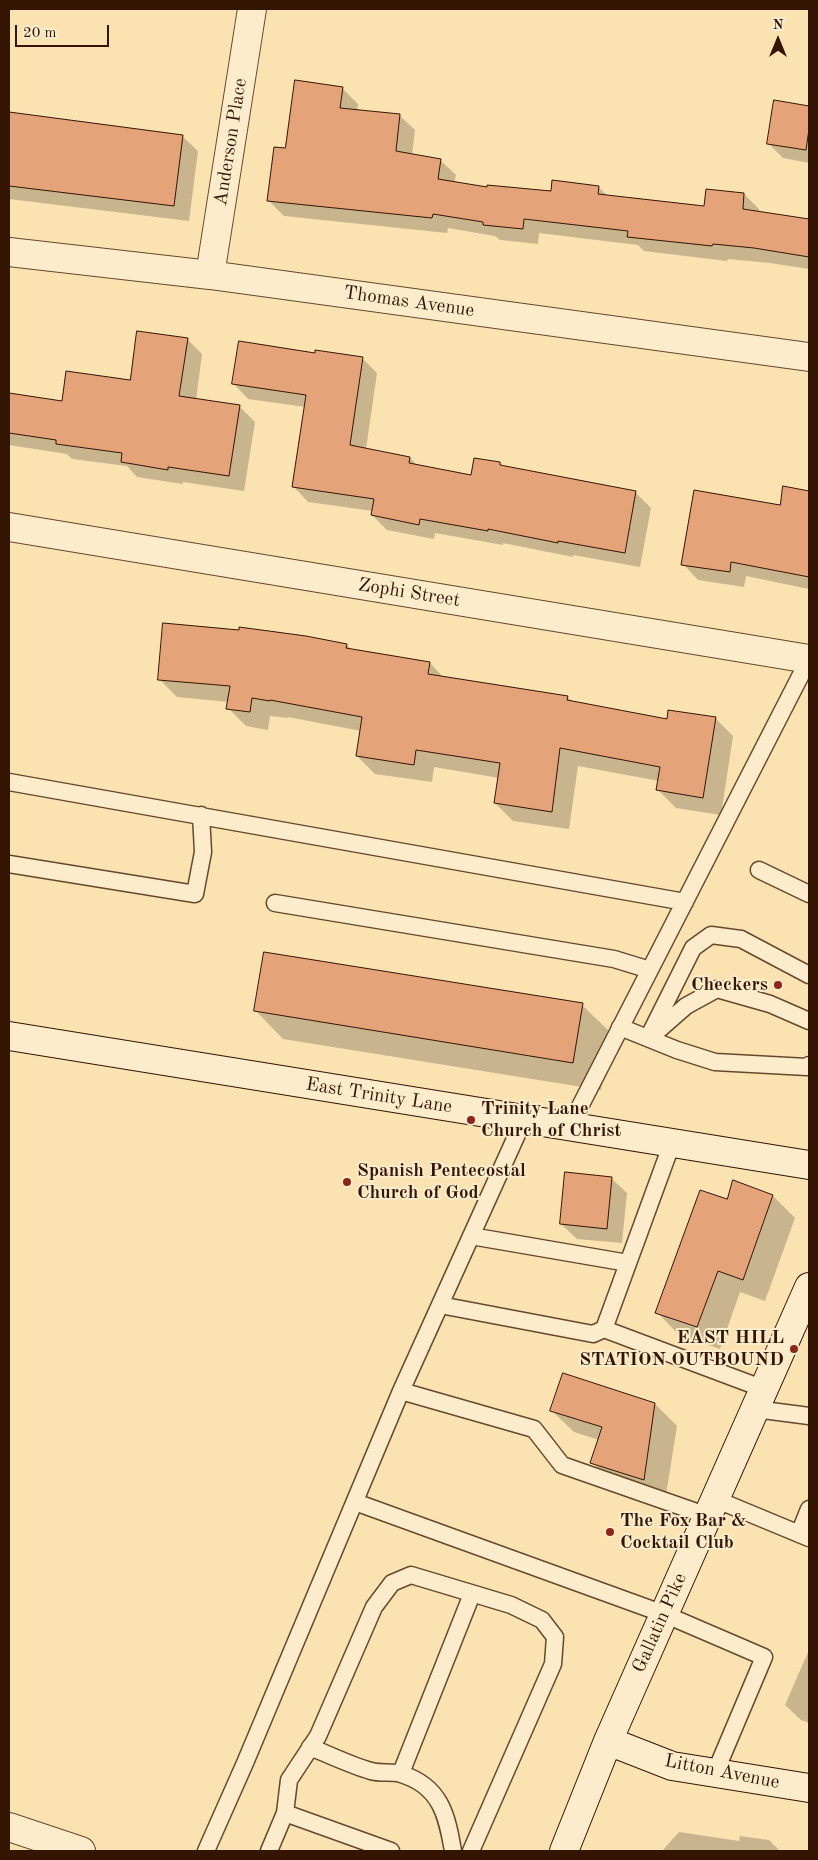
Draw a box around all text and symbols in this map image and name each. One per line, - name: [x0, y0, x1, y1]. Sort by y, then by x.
- scale bar: [18, 15, 111, 47]
- north arrow: [753, 15, 803, 65]
- text: N: [773, 18, 783, 32]
- text: 20 m: [23, 26, 57, 41]
- street label: Anderson Place: [210, 77, 252, 207]
- street label: Thomas Avenue: [342, 282, 476, 322]
- street label: Zophi Street: [356, 574, 462, 612]
- place label: Checkers: [691, 974, 768, 996]
- marker: Checkers: [772, 979, 784, 991]
- street label: East Trinity Lane: [304, 1073, 454, 1119]
- place label: Trinity Lane Church of Christ: [481, 1098, 621, 1142]
- marker: Trinity Lane Church of Christ: [465, 1114, 477, 1126]
- place label: Spanish Pentecostal Church of God: [357, 1160, 526, 1204]
- marker: Spanish Pentecostal Church of God: [341, 1176, 353, 1188]
- place label: EAST HILL STATION OUTBOUND: [579, 1327, 784, 1371]
- marker: EAST HILL STATION OUTBOUND: [788, 1343, 800, 1355]
- place label: The Fox Bar & Cocktail Club: [620, 1510, 746, 1554]
- marker: The Fox Bar & Cocktail Club: [604, 1526, 616, 1538]
- street label: Gallatin Pike: [628, 1570, 692, 1676]
- street label: Litton Avenue: [663, 1750, 781, 1794]

